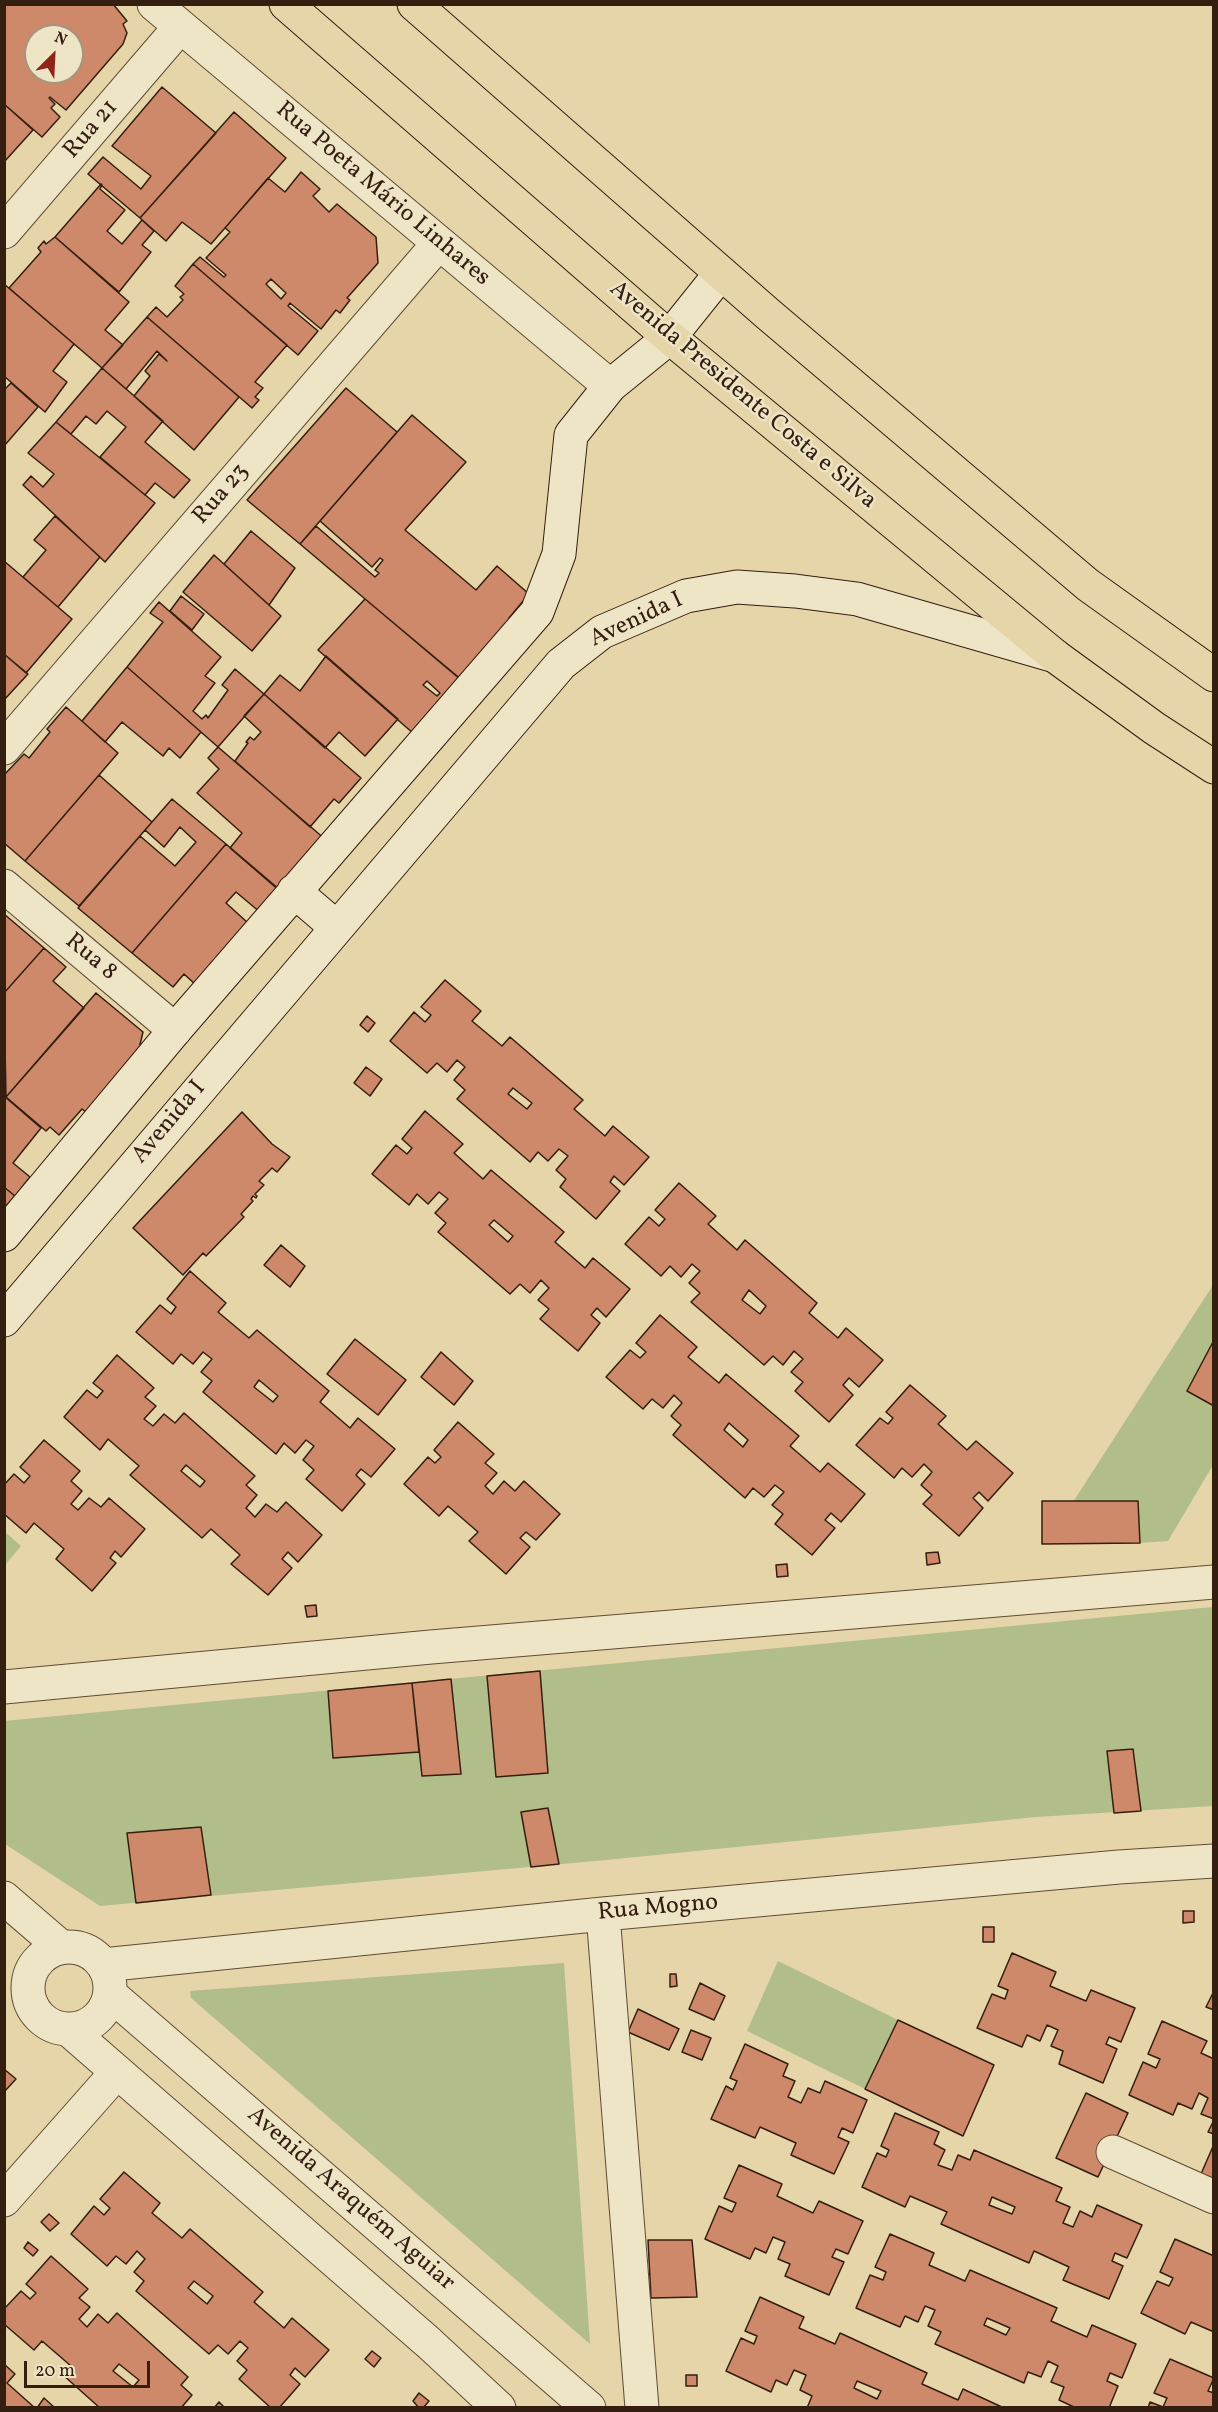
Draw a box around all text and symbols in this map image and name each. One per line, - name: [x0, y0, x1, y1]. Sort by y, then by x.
- north arrow: [24, 24, 84, 84]
- text: N: [51, 27, 70, 52]
- street label: Rua 21: [59, 95, 125, 165]
- street label: Rua Poeta Mário Linhares: [269, 97, 495, 293]
- street label: Avenida Presidente Costa e Silva: [603, 276, 881, 516]
- street label: Rua 23: [188, 459, 256, 531]
- street label: Avenida I: [586, 587, 688, 655]
- street label: Rua 8: [58, 928, 122, 988]
- street label: Avenida I: [127, 1076, 213, 1170]
- street label: Rua Mogno: [597, 1889, 719, 1929]
- street label: Avenida Araquém Aguiar: [240, 2102, 460, 2298]
- scale bar: [27, 2349, 153, 2387]
- text: 20 m: [35, 2359, 75, 2384]

